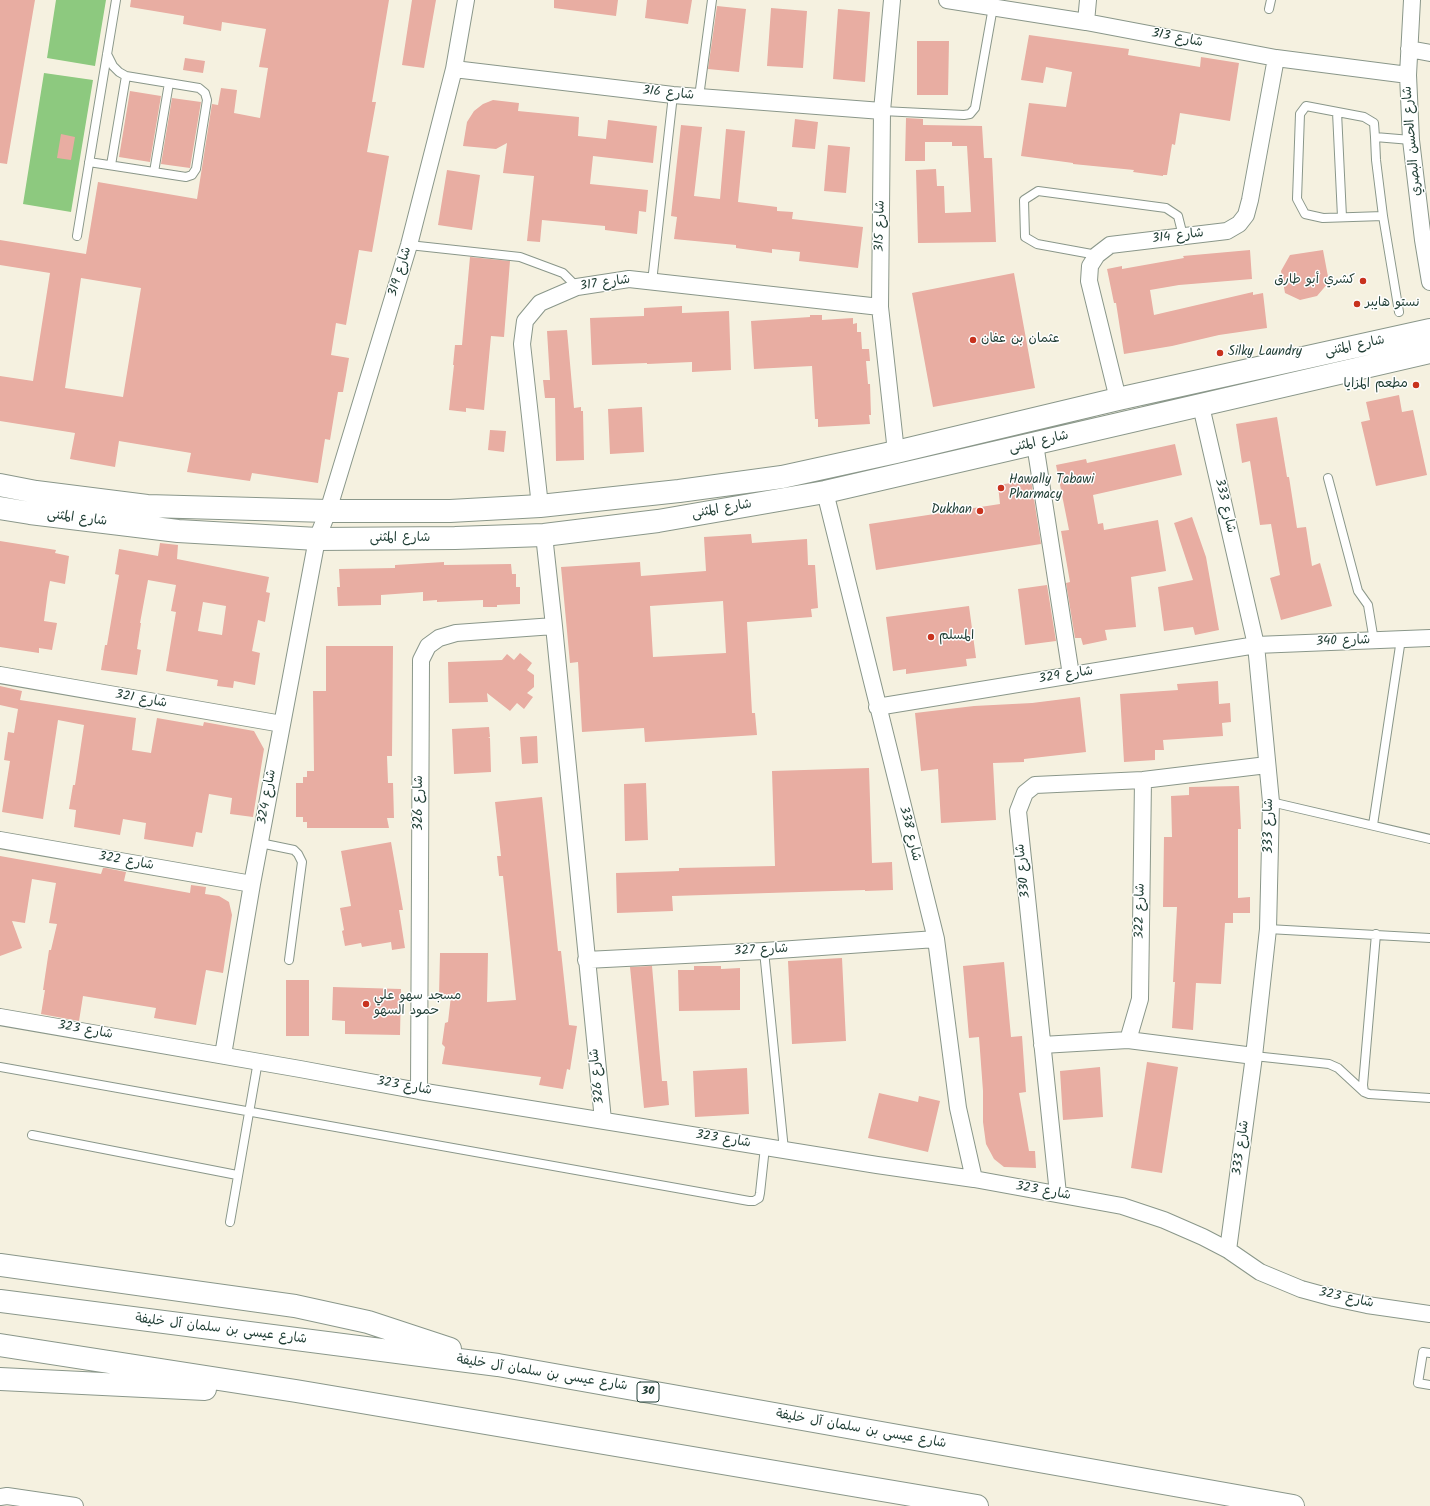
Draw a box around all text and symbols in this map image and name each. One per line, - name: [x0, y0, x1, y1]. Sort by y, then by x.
- street label: شارع 313: [1150, 26, 1204, 52]
- street label: شارع 316: [641, 84, 695, 104]
- street label: شارع الحسن البصري: [1400, 85, 1426, 197]
- street label: شارع 315: [873, 200, 889, 252]
- street label: شارع 314: [1151, 226, 1205, 248]
- street label: شارع 319: [386, 245, 416, 299]
- street label: شارع 317: [579, 273, 631, 295]
- place label: كشري أبو طارق: [1274, 273, 1355, 289]
- marker: كشري أبو طارق: [1358, 276, 1368, 286]
- place label: نستو هايبر: [1365, 296, 1419, 312]
- marker: نستو هايبر: [1352, 299, 1362, 309]
- place label: عثمان بن عفان: [981, 332, 1060, 348]
- street label: شارع المثنى: [1324, 333, 1386, 361]
- marker: عثمان بن عفان: [968, 335, 978, 345]
- place label: Silky Laundry: [1228, 345, 1302, 361]
- marker: Silky Laundry: [1215, 348, 1225, 358]
- place label: مطعم المزايا: [1344, 377, 1408, 393]
- marker: مطعم المزايا: [1411, 380, 1421, 390]
- street label: شارع المثنى: [1008, 429, 1070, 457]
- place label: Hawally Tabawi Pharmacy: [1009, 473, 1094, 504]
- street label: شارع 333: [1210, 477, 1238, 535]
- marker: Hawally Tabawi Pharmacy: [996, 483, 1006, 493]
- street label: شارع المثنى: [691, 497, 753, 523]
- place label: Dukhan: [931, 503, 972, 519]
- marker: Dukhan: [975, 506, 985, 516]
- street label: شارع المثنى: [46, 508, 108, 530]
- street label: شارع المثنى: [370, 531, 430, 547]
- place label: المسلم: [939, 629, 974, 645]
- marker: المسلم: [926, 632, 936, 642]
- street label: شارع 340: [1316, 633, 1370, 651]
- street label: شارع 329: [1038, 664, 1094, 688]
- street label: شارع 321: [114, 688, 168, 712]
- street label: شارع 324: [256, 768, 280, 826]
- street label: شارع 326: [412, 775, 428, 831]
- street label: شارع 333: [1262, 798, 1278, 854]
- street label: شارع 338: [895, 805, 923, 863]
- street label: شارع 330: [1013, 843, 1035, 899]
- street label: شارع 322: [97, 849, 155, 875]
- street label: شارع 322: [1133, 883, 1149, 939]
- street label: شارع 327: [733, 942, 789, 960]
- place label: مسجد سهو علي حمود السهو: [374, 989, 461, 1020]
- marker: مسجد سهو علي حمود السهو: [361, 999, 371, 1009]
- street label: شارع 323: [56, 1018, 114, 1044]
- street label: شارع 326: [587, 1048, 609, 1104]
- street label: شارع 323: [375, 1074, 433, 1100]
- street label: شارع 333: [1230, 1119, 1254, 1177]
- street label: شارع 323: [694, 1128, 752, 1152]
- street label: شارع 323: [1014, 1179, 1072, 1205]
- street label: شارع 323: [1317, 1286, 1375, 1312]
- street label: شارع عيسى بن سلمان آل خليفة: [134, 1312, 308, 1348]
- street label: شارع عيسى بن سلمان آل خليفة: [455, 1353, 629, 1395]
- road number: 30: [637, 1382, 659, 1402]
- street label: شارع عيسى بن سلمان آل خليفة: [775, 1407, 947, 1453]

